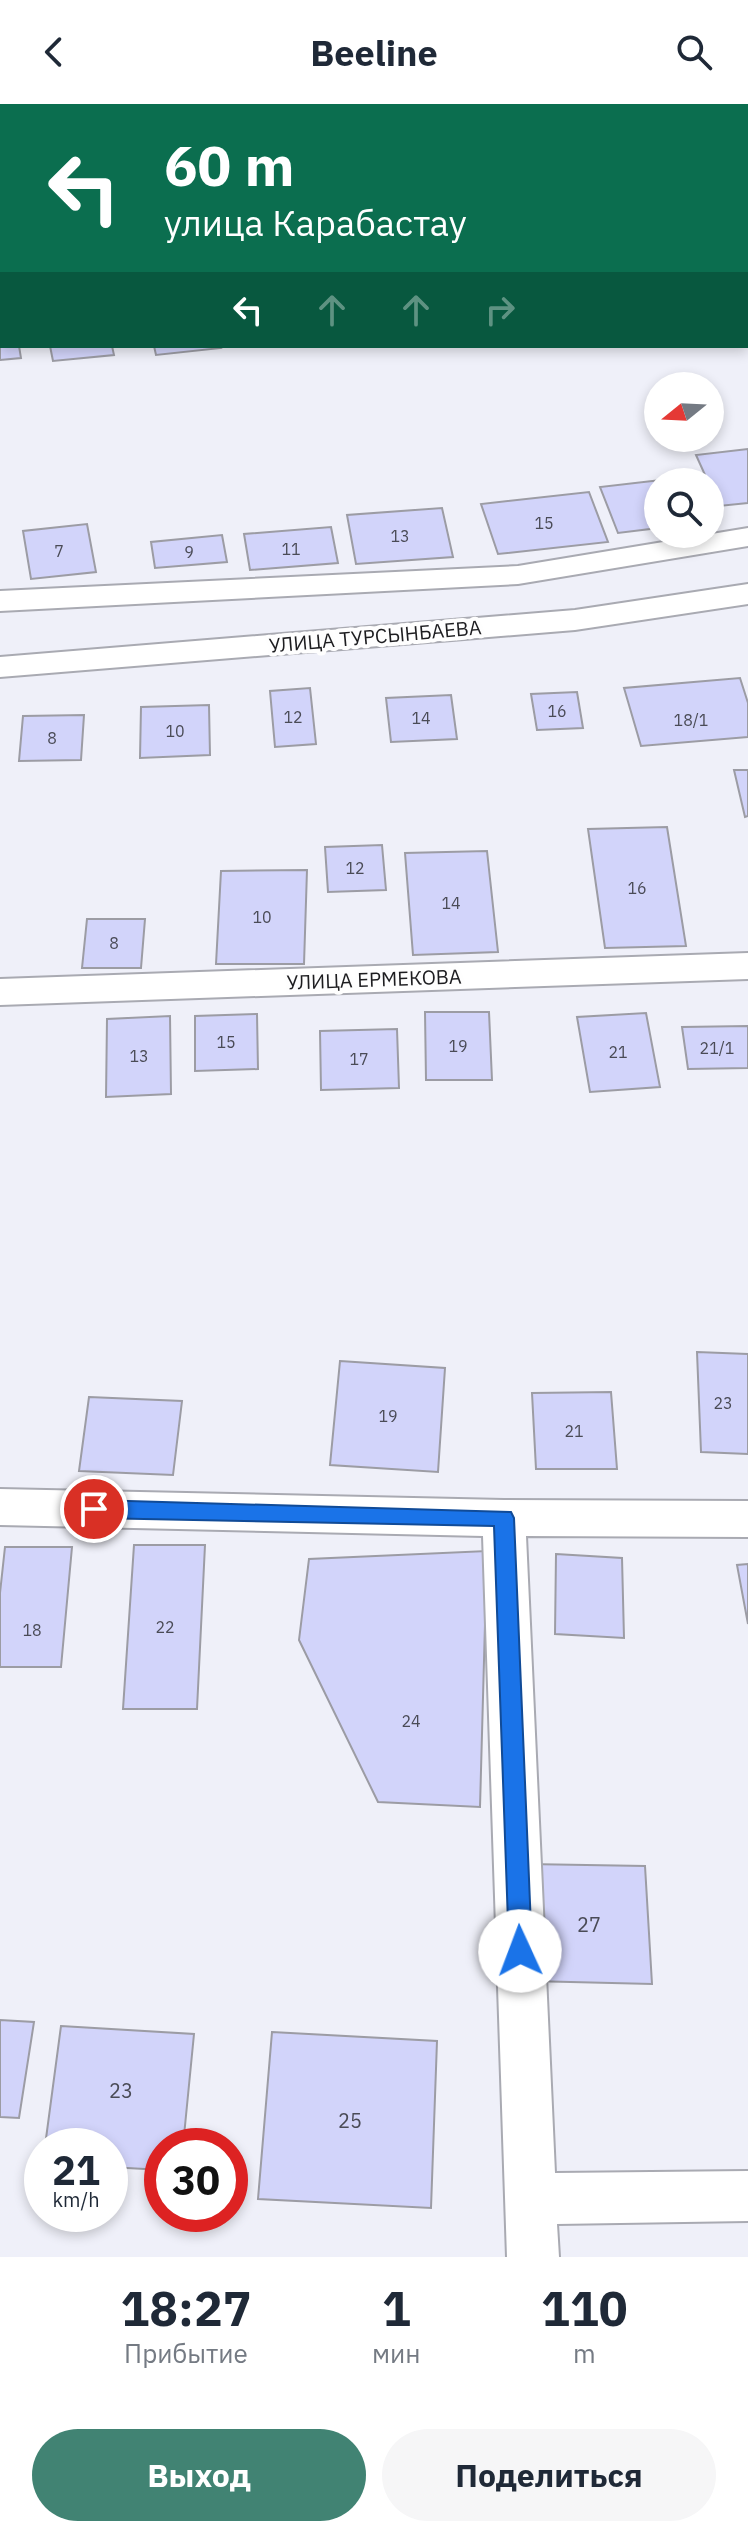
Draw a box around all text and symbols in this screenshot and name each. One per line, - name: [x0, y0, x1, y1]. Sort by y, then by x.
- text: Beeline: [310, 29, 438, 76]
- icon: back: [32, 30, 76, 74]
- icon: search: [672, 30, 716, 74]
- text: 60 m: [164, 129, 294, 201]
- icon: left: [32, 136, 136, 240]
- text: улица Карабастау: [164, 199, 467, 246]
- icon: left: [226, 288, 270, 332]
- icon: ahead: [310, 288, 354, 332]
- icon: ahead: [394, 288, 438, 332]
- icon: right: [478, 288, 522, 332]
- north arrow: [644, 372, 724, 452]
- map controls: [644, 372, 724, 548]
- button: search: [644, 468, 724, 548]
- house number: 15: [534, 513, 554, 533]
- house number: 13: [390, 526, 410, 546]
- house number: 11: [281, 539, 301, 559]
- house number: 7: [54, 541, 64, 561]
- house number: 9: [184, 542, 194, 562]
- street label: УЛИЦА ТУРСЫНБАЕВА: [268, 613, 483, 659]
- house number: 16: [547, 701, 567, 721]
- house number: 12: [283, 707, 303, 727]
- house number: 14: [411, 708, 431, 728]
- house number: 18/1: [674, 710, 708, 730]
- house number: 10: [165, 721, 185, 741]
- house number: 8: [47, 728, 57, 748]
- house number: 12: [345, 858, 365, 878]
- house number: 16: [627, 878, 647, 898]
- house number: 14: [441, 893, 461, 913]
- house number: 10: [252, 907, 272, 927]
- house number: 8: [109, 933, 119, 953]
- street label: УЛИЦА ЕРМЕКОВА: [286, 962, 462, 996]
- house number: 15: [216, 1032, 236, 1052]
- house number: 19: [448, 1036, 468, 1056]
- house number: 21/1: [700, 1038, 734, 1058]
- house number: 21: [608, 1042, 628, 1062]
- house number: 13: [129, 1046, 149, 1066]
- house number: 17: [349, 1049, 369, 1069]
- house number: 23: [713, 1393, 733, 1413]
- house number: 19: [378, 1406, 398, 1426]
- house number: 21: [564, 1421, 584, 1441]
- pin: [60, 1475, 128, 1543]
- icon: arrive: [72, 1487, 116, 1531]
- house number: 22: [155, 1617, 175, 1637]
- house number: 18: [22, 1620, 42, 1640]
- house number: 24: [401, 1711, 421, 1731]
- position arrow: [478, 1909, 562, 1993]
- house number: 27: [577, 1911, 601, 1938]
- house number: 23: [109, 2077, 133, 2104]
- house number: 25: [338, 2107, 362, 2134]
- speed limit sign: 30: [144, 2128, 248, 2232]
- text: 21: [52, 2144, 100, 2196]
- text: km/h: [52, 2186, 100, 2213]
- text: 18:27: [120, 2277, 252, 2339]
- text: 1: [382, 2277, 411, 2339]
- text: 110: [541, 2277, 628, 2339]
- text: Прибытие: [124, 2336, 248, 2370]
- text: мин: [372, 2336, 421, 2370]
- text: m: [573, 2336, 596, 2370]
- button: Выход: [32, 2429, 366, 2521]
- button: Поделиться: [382, 2429, 716, 2521]

